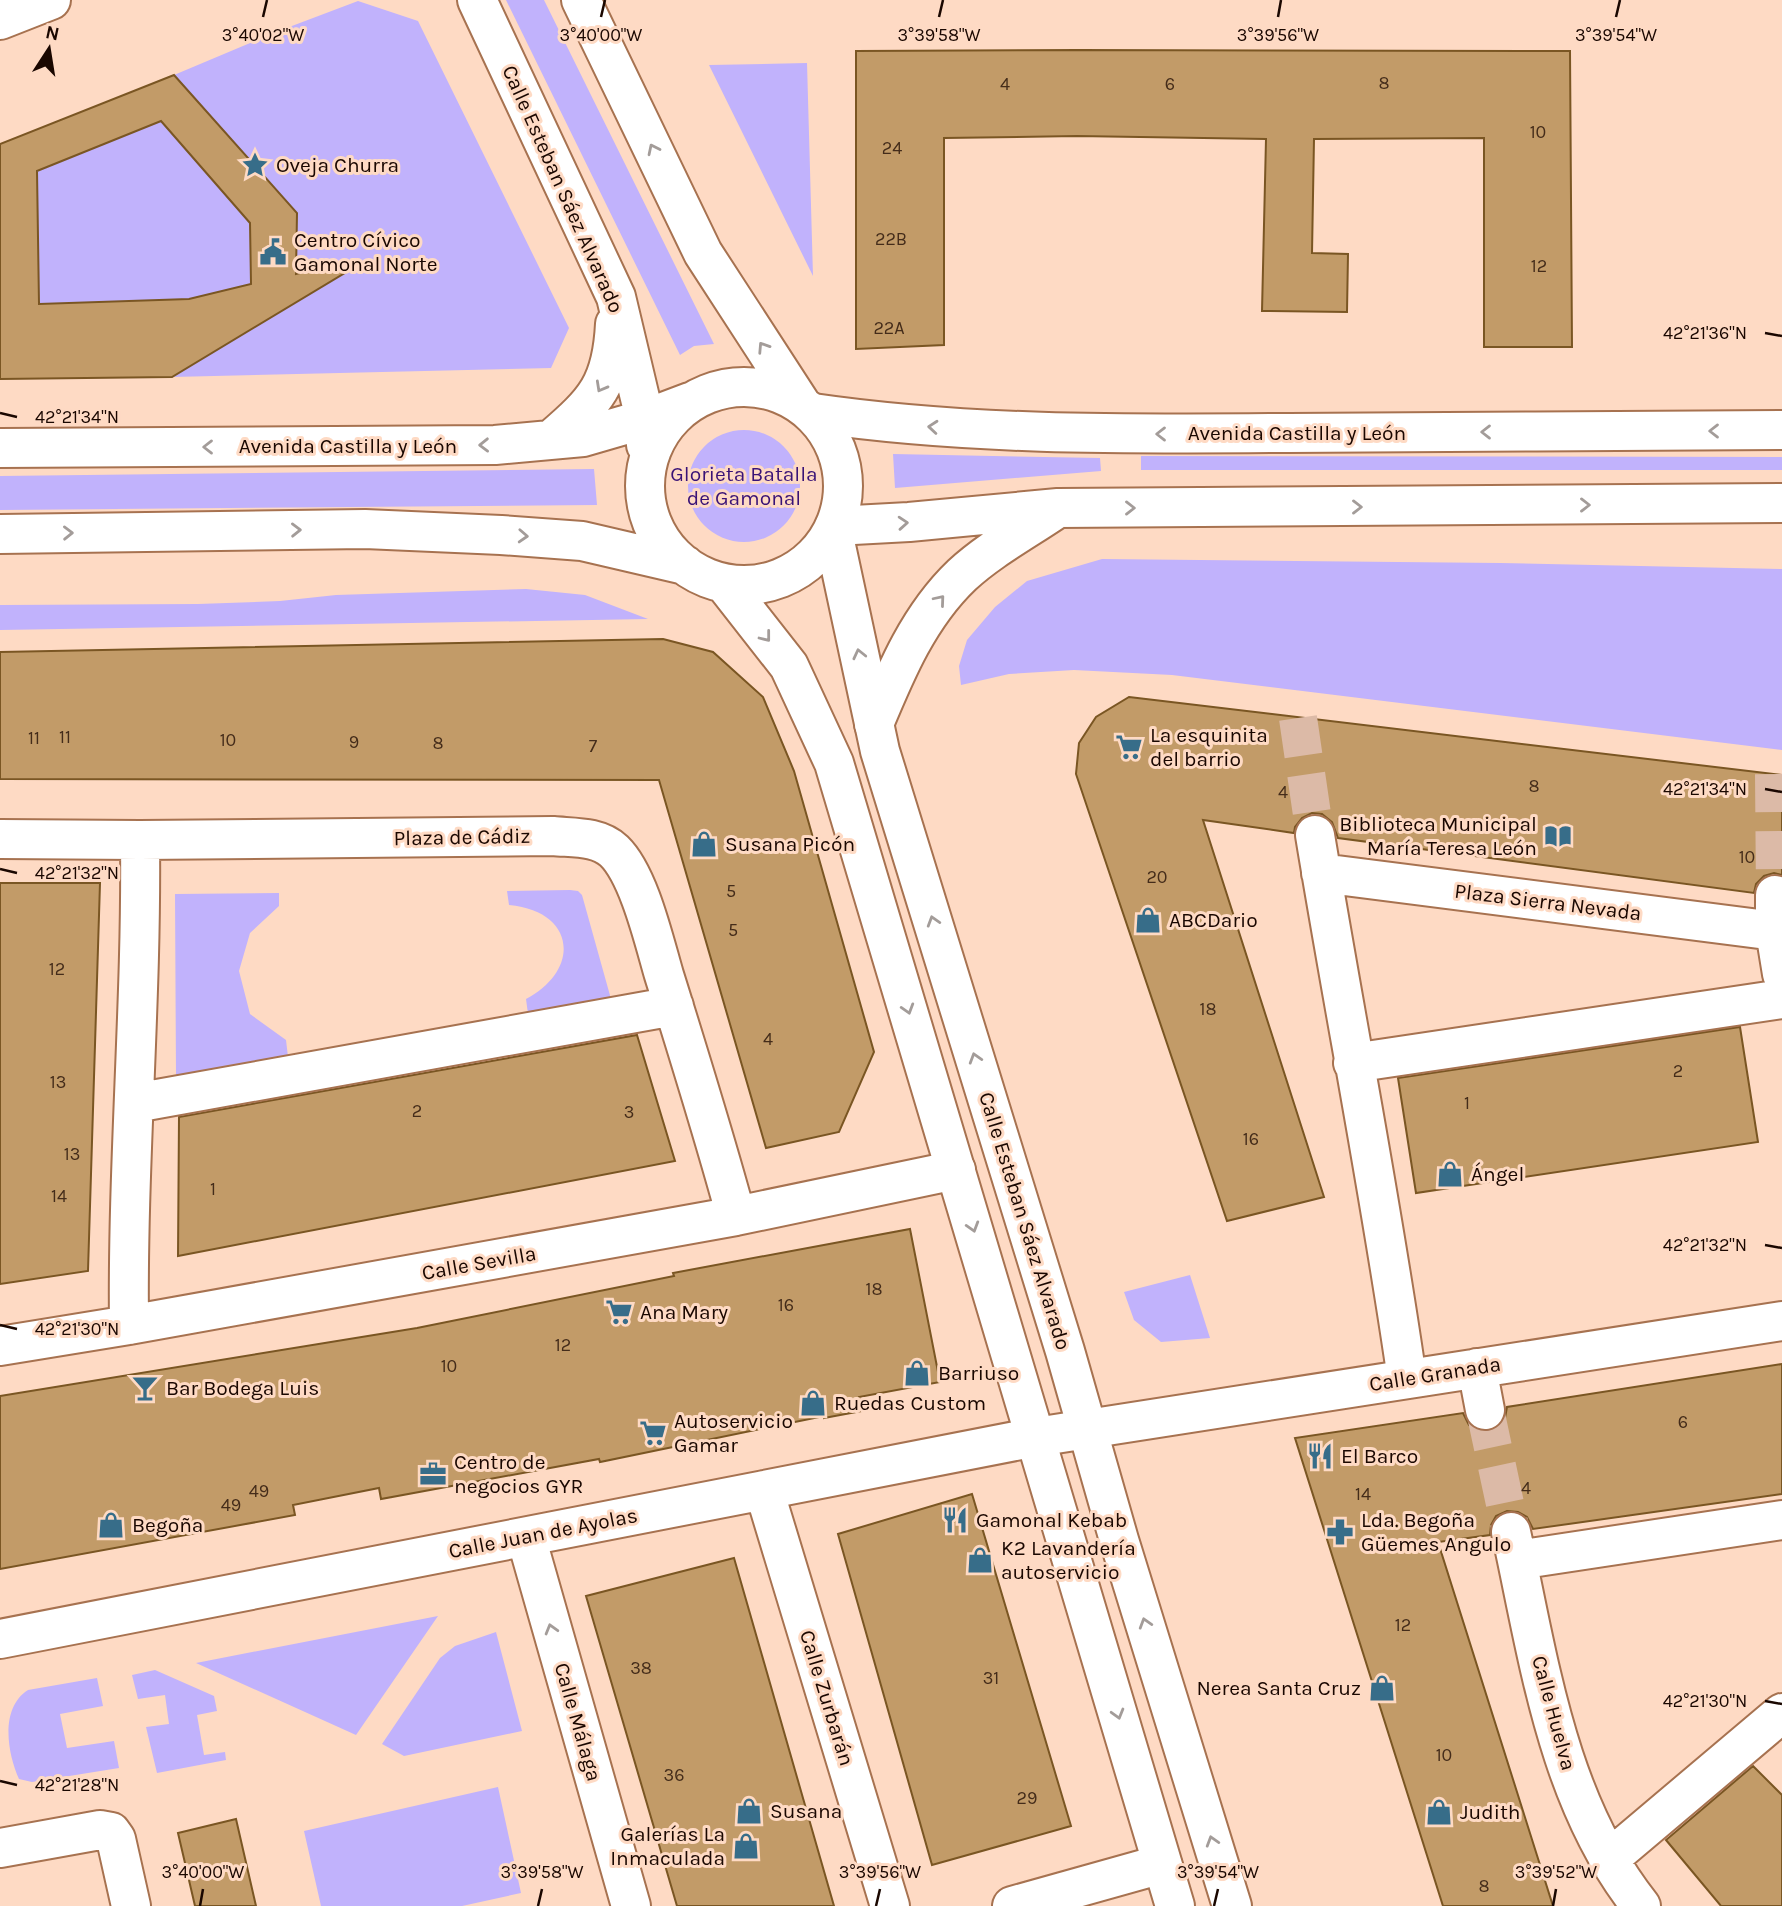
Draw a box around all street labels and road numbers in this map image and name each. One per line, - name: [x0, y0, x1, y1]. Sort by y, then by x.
- street label: Calle Esteban Sáez Alvarado: [497, 62, 629, 316]
- street label: Avenida Castilla y León: [1188, 421, 1406, 445]
- street label: Avenida Castilla y León: [239, 434, 457, 458]
- street label: Plaza de Cádiz: [393, 824, 531, 850]
- street label: Plaza Sierra Nevada: [1453, 879, 1643, 925]
- street label: Calle Esteban Sáez Alvarado: [974, 1089, 1076, 1353]
- street label: Calle Sevilla: [420, 1241, 538, 1285]
- street label: Calle Granada: [1367, 1352, 1503, 1396]
- street label: Calle Juan de Ayolas: [447, 1503, 639, 1563]
- street label: Calle Zurbarán: [795, 1627, 859, 1769]
- street label: Calle Huelva: [1527, 1653, 1581, 1773]
- street label: Calle Málaga: [550, 1660, 606, 1784]

